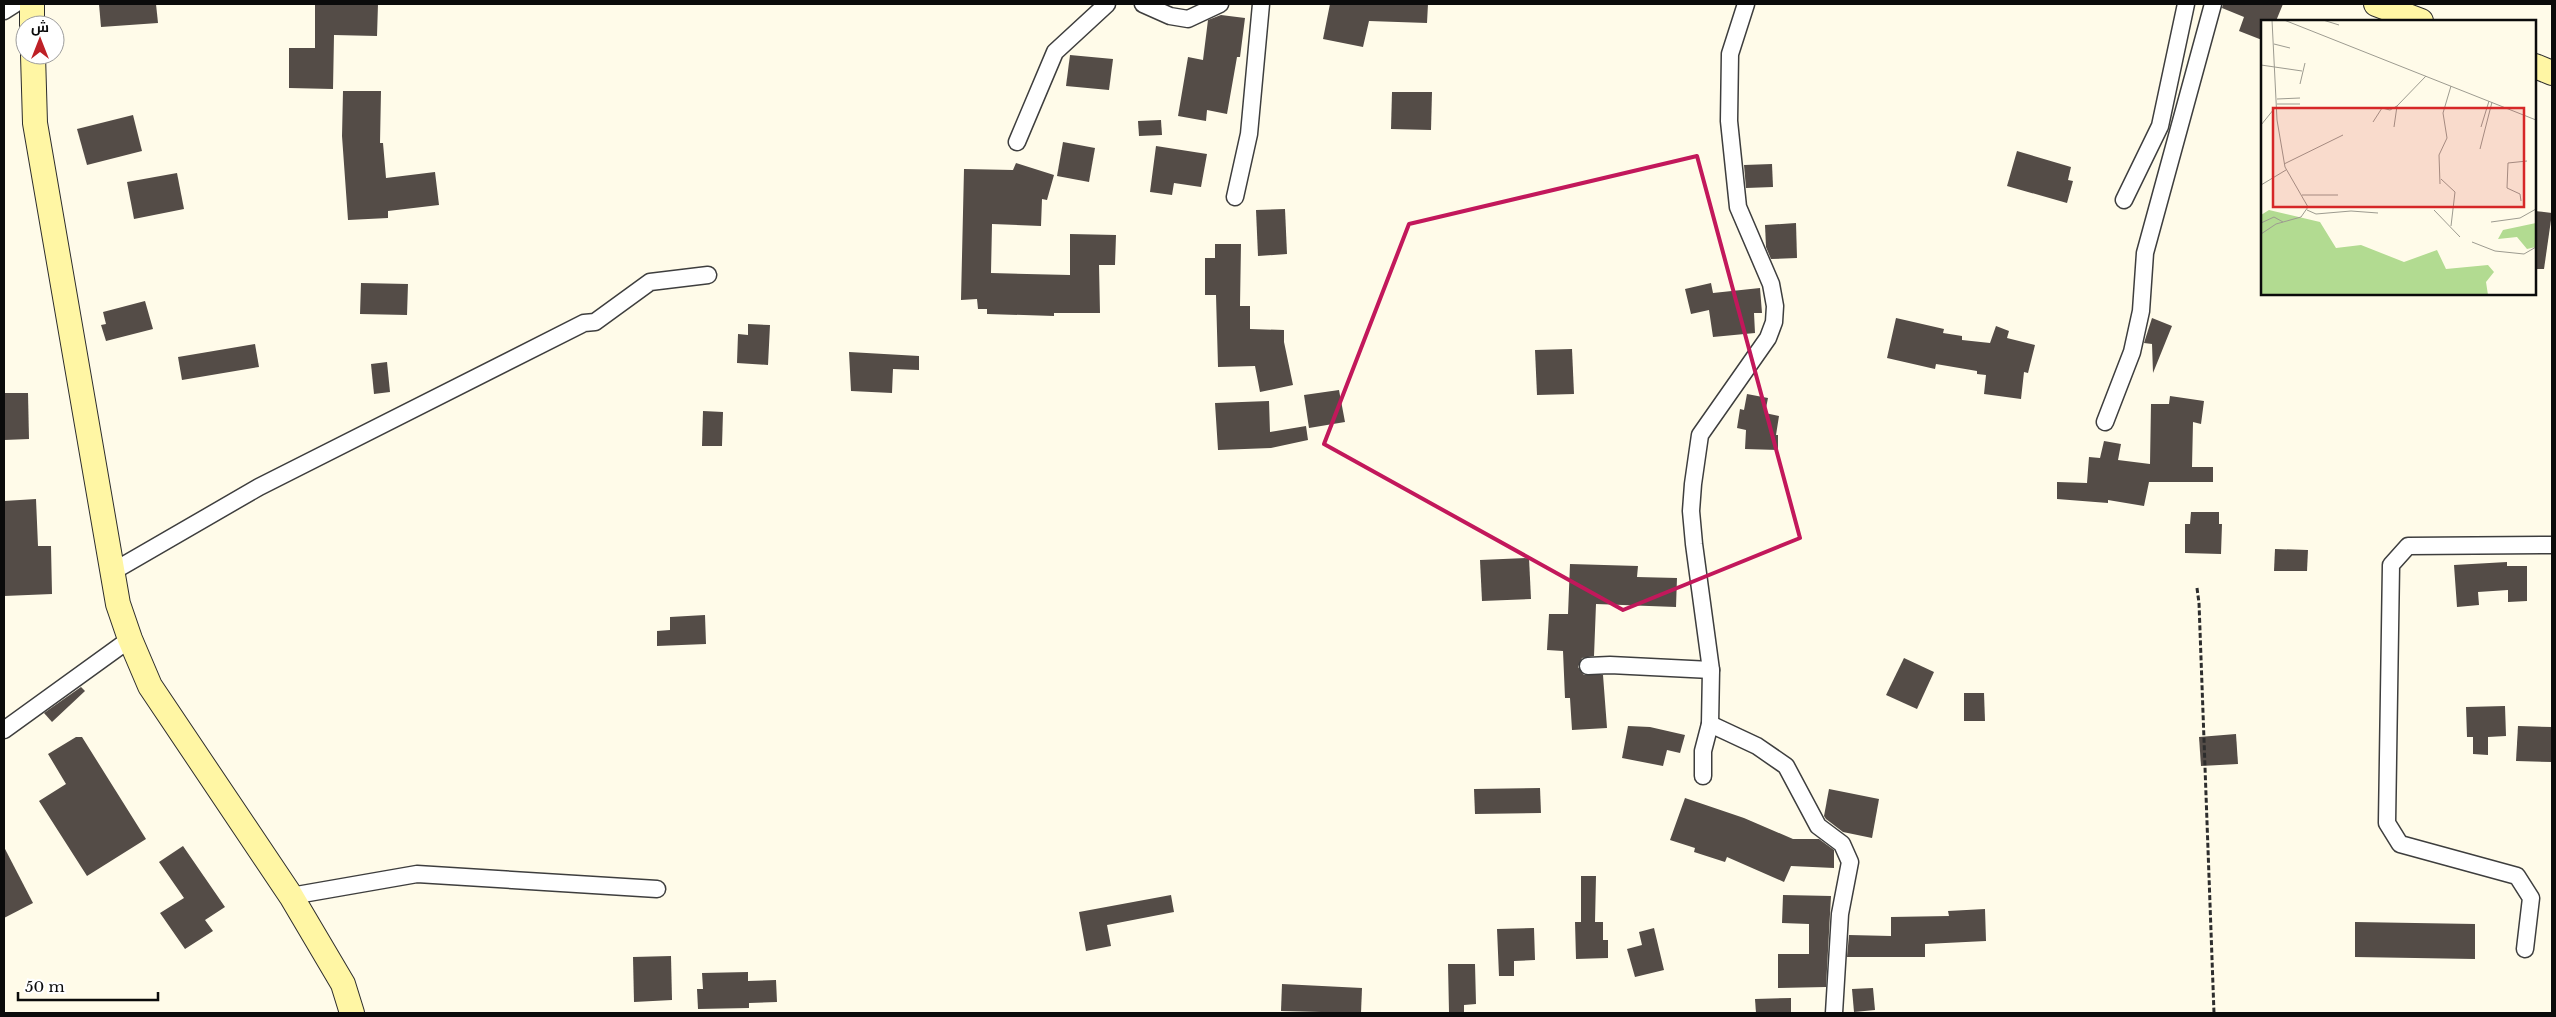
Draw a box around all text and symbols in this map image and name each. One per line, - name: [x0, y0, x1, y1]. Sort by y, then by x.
- north arrow: [15, 15, 65, 65]
- text: ش: [31, 18, 49, 36]
- inset map: [2261, 20, 2536, 295]
- scale bar: [18, 970, 158, 1002]
- text: 50 m: [25, 977, 65, 996]

